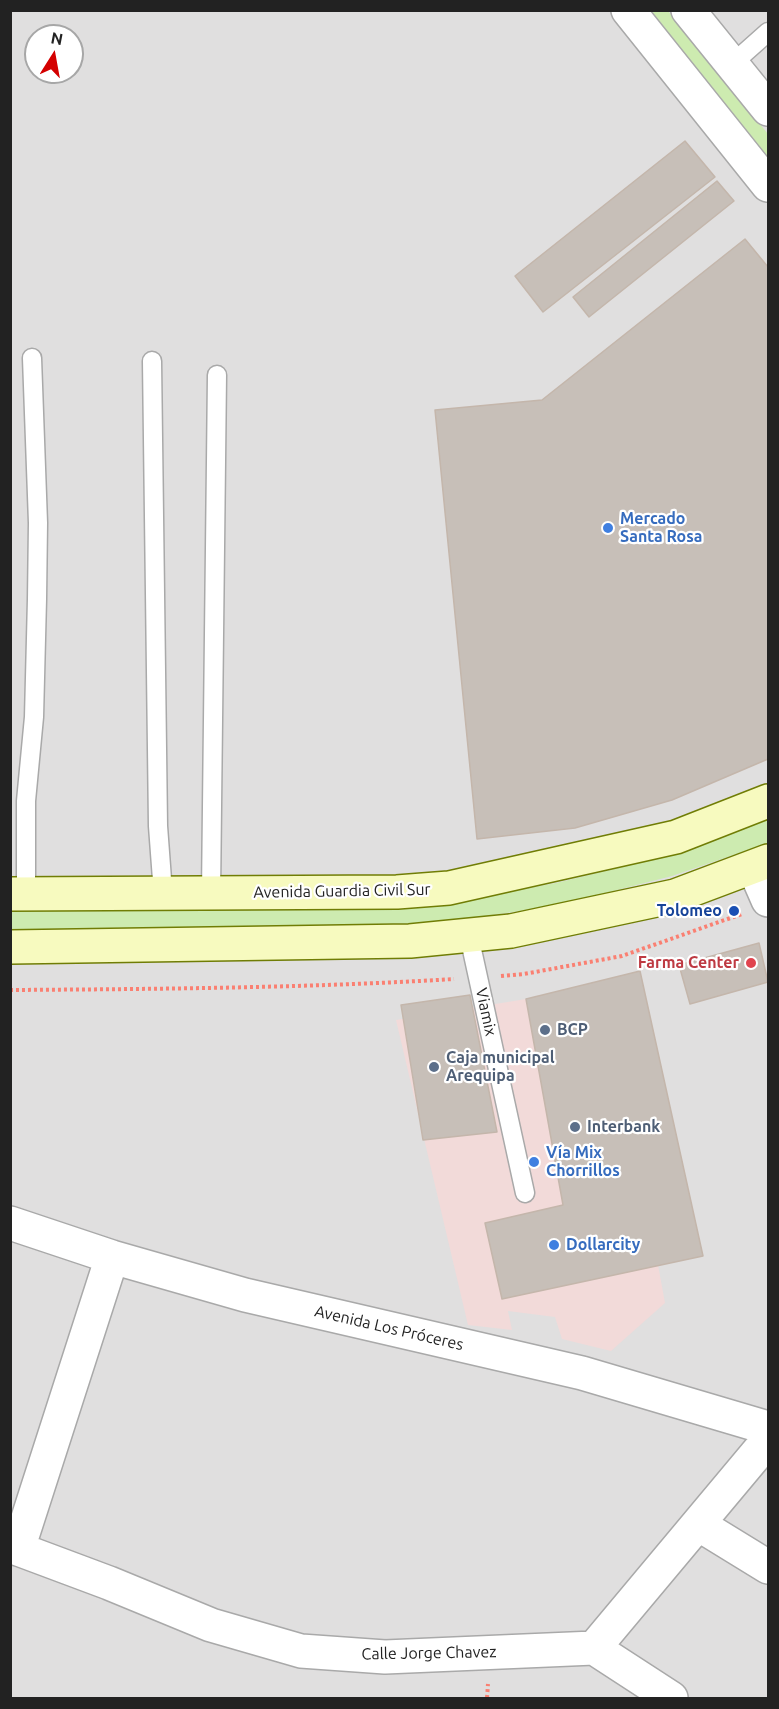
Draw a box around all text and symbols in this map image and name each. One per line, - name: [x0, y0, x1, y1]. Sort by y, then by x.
- north arrow: [24, 24, 84, 84]
- text: N: [49, 28, 65, 48]
- place label: Mercado Santa Rosa: [620, 509, 702, 547]
- marker: Mercado Santa Rosa: [601, 521, 615, 535]
- street label: Avenida Guardia Civil Sur: [253, 880, 431, 902]
- place label: Tolomeo: [657, 901, 722, 921]
- marker: Tolomeo: [727, 904, 741, 918]
- place label: Farma Center: [638, 953, 739, 973]
- marker: Farma Center: [744, 956, 758, 970]
- street label: Viamix: [472, 986, 500, 1038]
- place label: BCP: [557, 1020, 588, 1040]
- marker: BCP: [538, 1023, 552, 1037]
- place label: Caja municipal Arequipa: [446, 1048, 555, 1086]
- marker: Caja municipal Arequipa: [427, 1060, 441, 1074]
- place label: Interbank: [587, 1117, 660, 1137]
- marker: Interbank: [568, 1120, 582, 1134]
- place label: Vía Mix Chorrillos: [546, 1143, 620, 1181]
- marker: Vía Mix Chorrillos: [527, 1155, 541, 1169]
- place label: Dollarcity: [566, 1235, 640, 1255]
- marker: Dollarcity: [547, 1238, 561, 1252]
- street label: Avenida Los Próceres: [313, 1302, 465, 1354]
- street label: Calle Jorge Chavez: [361, 1642, 497, 1664]

